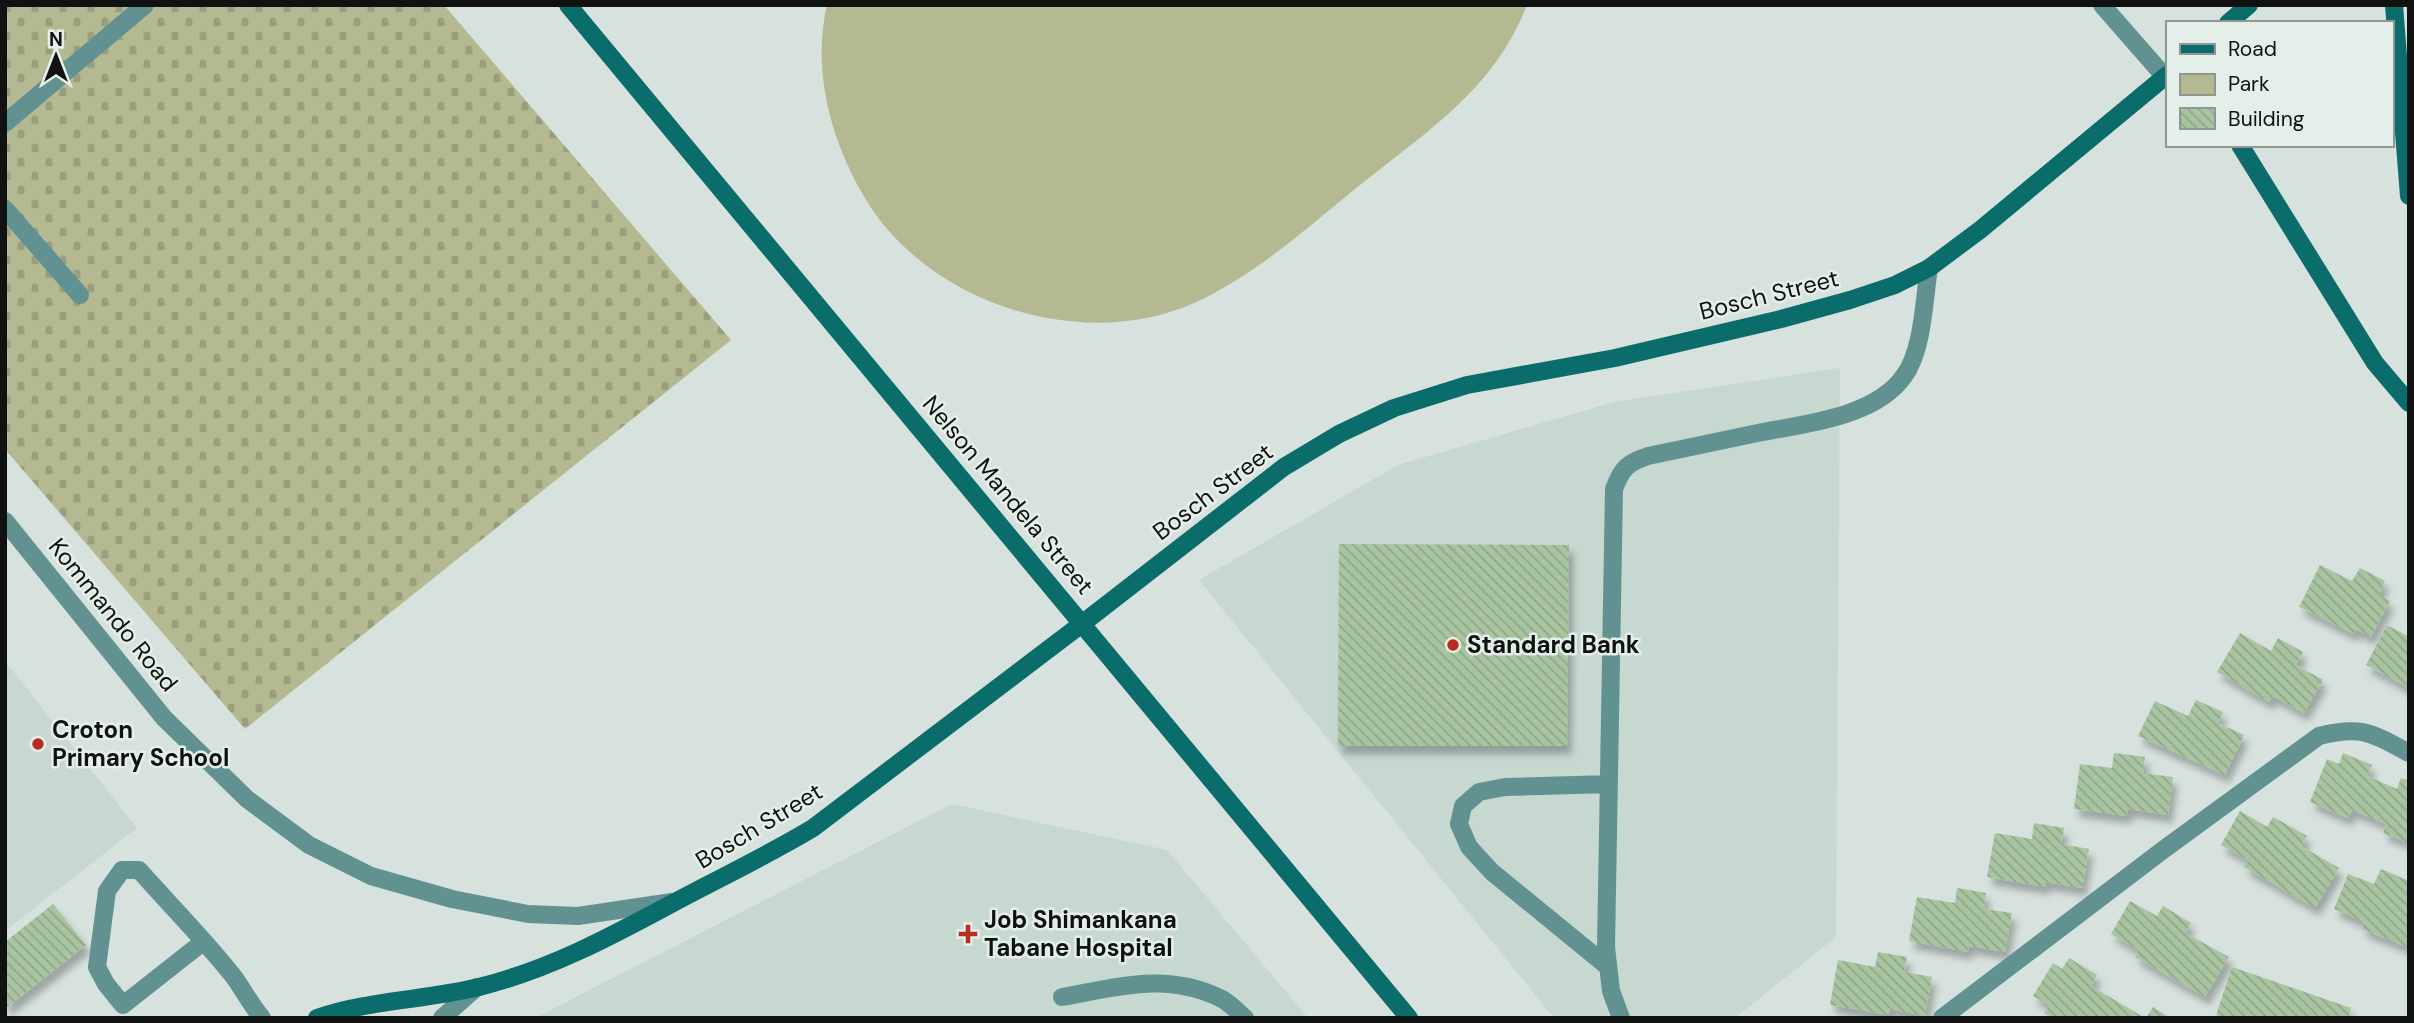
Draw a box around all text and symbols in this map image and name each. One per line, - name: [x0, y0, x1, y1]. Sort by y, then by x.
- north arrow: [21, 21, 91, 91]
- legend: [2166, 21, 2393, 147]
- text: N: [49, 27, 63, 52]
- text: Road: [2228, 35, 2277, 63]
- text: Park: [2228, 70, 2270, 98]
- text: Building: [2228, 105, 2305, 133]
- street label: Bosch Street: [1696, 262, 1842, 327]
- street label: Nelson Mandela Street: [916, 389, 1101, 601]
- street label: Bosch Street: [1146, 436, 1279, 547]
- street label: Kommando Road: [42, 532, 185, 698]
- place label: Standard Bank: [1467, 629, 1640, 660]
- marker: Standard Bank: [1445, 637, 1461, 653]
- place label: Croton Primary School: [52, 714, 229, 773]
- marker: Croton Primary School: [30, 736, 46, 752]
- street label: Bosch Street: [690, 776, 828, 876]
- place label: Job Shimankana Tabane Hospital: [984, 904, 1177, 963]
- marker: Job Shimankana Tabane Hospital: [958, 924, 978, 944]

